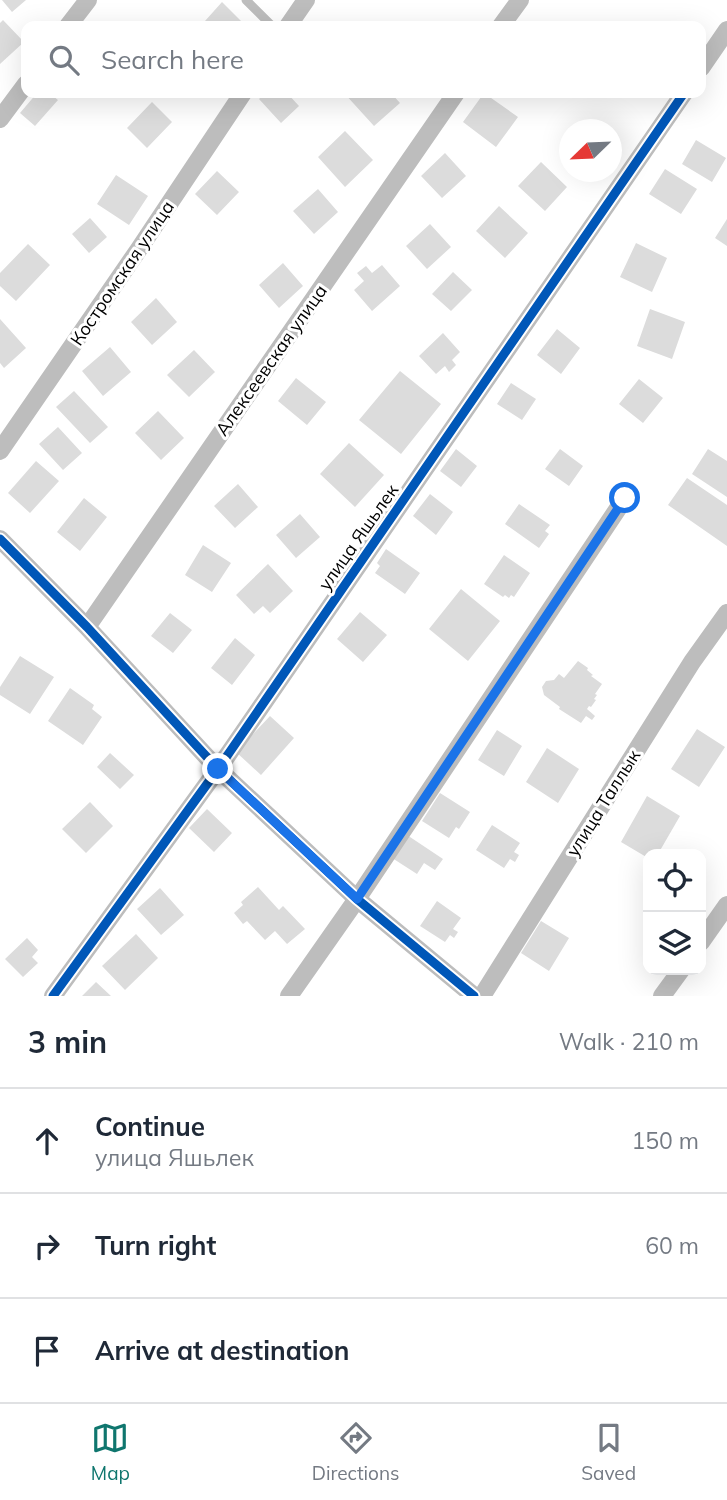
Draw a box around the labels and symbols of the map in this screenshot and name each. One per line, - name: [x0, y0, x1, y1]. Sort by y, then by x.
- north arrow: [559, 119, 622, 182]
- street label: Костромская улица: [65, 196, 179, 350]
- street label: Алексеевская улица: [210, 280, 332, 440]
- street label: улица Яшьлек: [313, 479, 403, 595]
- route start: [609, 482, 640, 513]
- street label: улица Таллык: [561, 745, 645, 861]
- route end: [202, 753, 233, 784]

